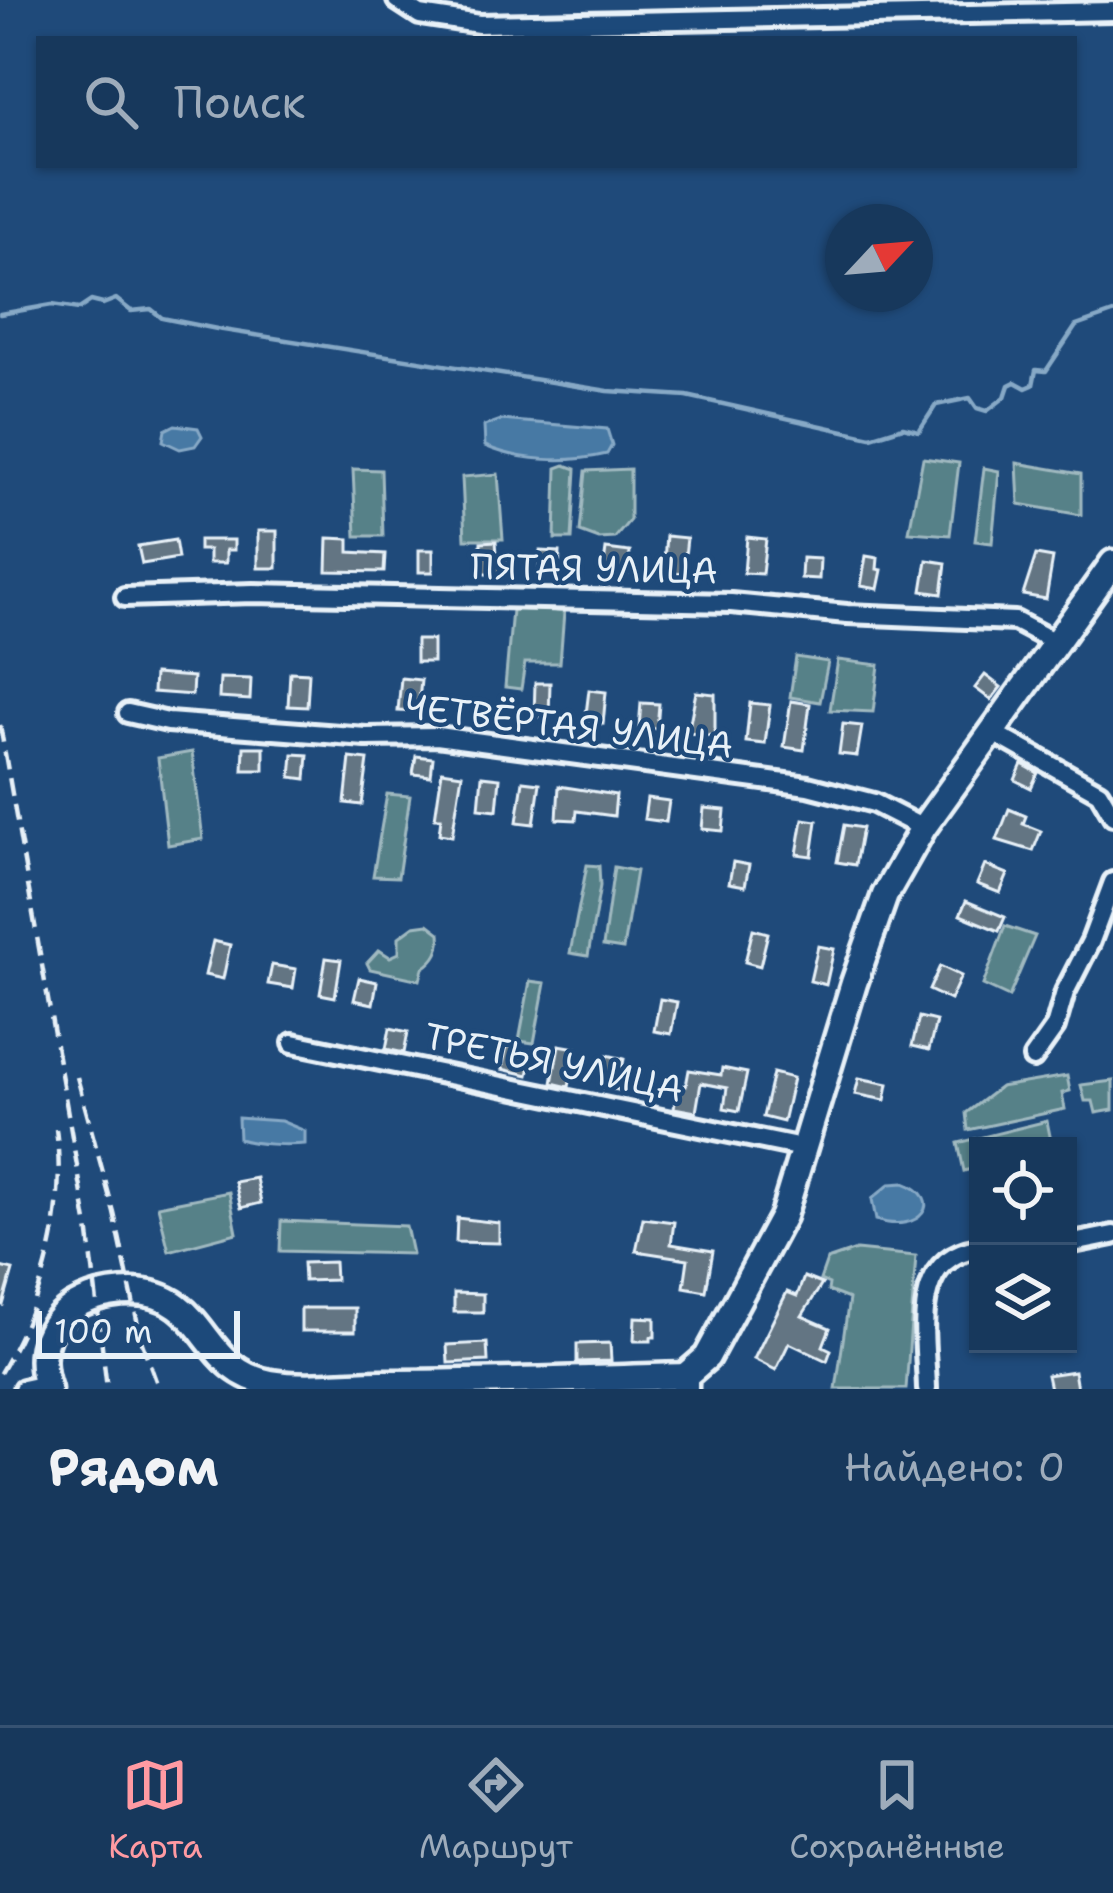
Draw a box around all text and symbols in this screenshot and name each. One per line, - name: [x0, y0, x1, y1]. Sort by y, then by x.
- search box: [36, 36, 1077, 168]
- icon: search: [78, 69, 144, 135]
- text: Поиск: [174, 72, 305, 132]
- north arrow: [825, 204, 933, 312]
- street label: ПЯТАЯ УЛИЦА: [470, 542, 718, 595]
- street label: ЧЕТВЁРТАЯ УЛИЦА: [402, 681, 736, 770]
- street label: ТРЕТЬЯ УЛИЦА: [420, 1011, 688, 1114]
- map controls: [969, 1137, 1077, 1353]
- button: locate: [969, 1137, 1077, 1245]
- button: layers: [969, 1245, 1077, 1353]
- scale bar: [36, 1305, 240, 1358]
- text: 100 m: [54, 1309, 153, 1354]
- text: Рядом: [48, 1433, 219, 1501]
- text: Найдено: 0: [844, 1441, 1065, 1493]
- tab: Карта: [108, 1752, 203, 1869]
- tab: Маршрут: [419, 1752, 573, 1869]
- tab: Сохранённые: [789, 1752, 1005, 1869]

